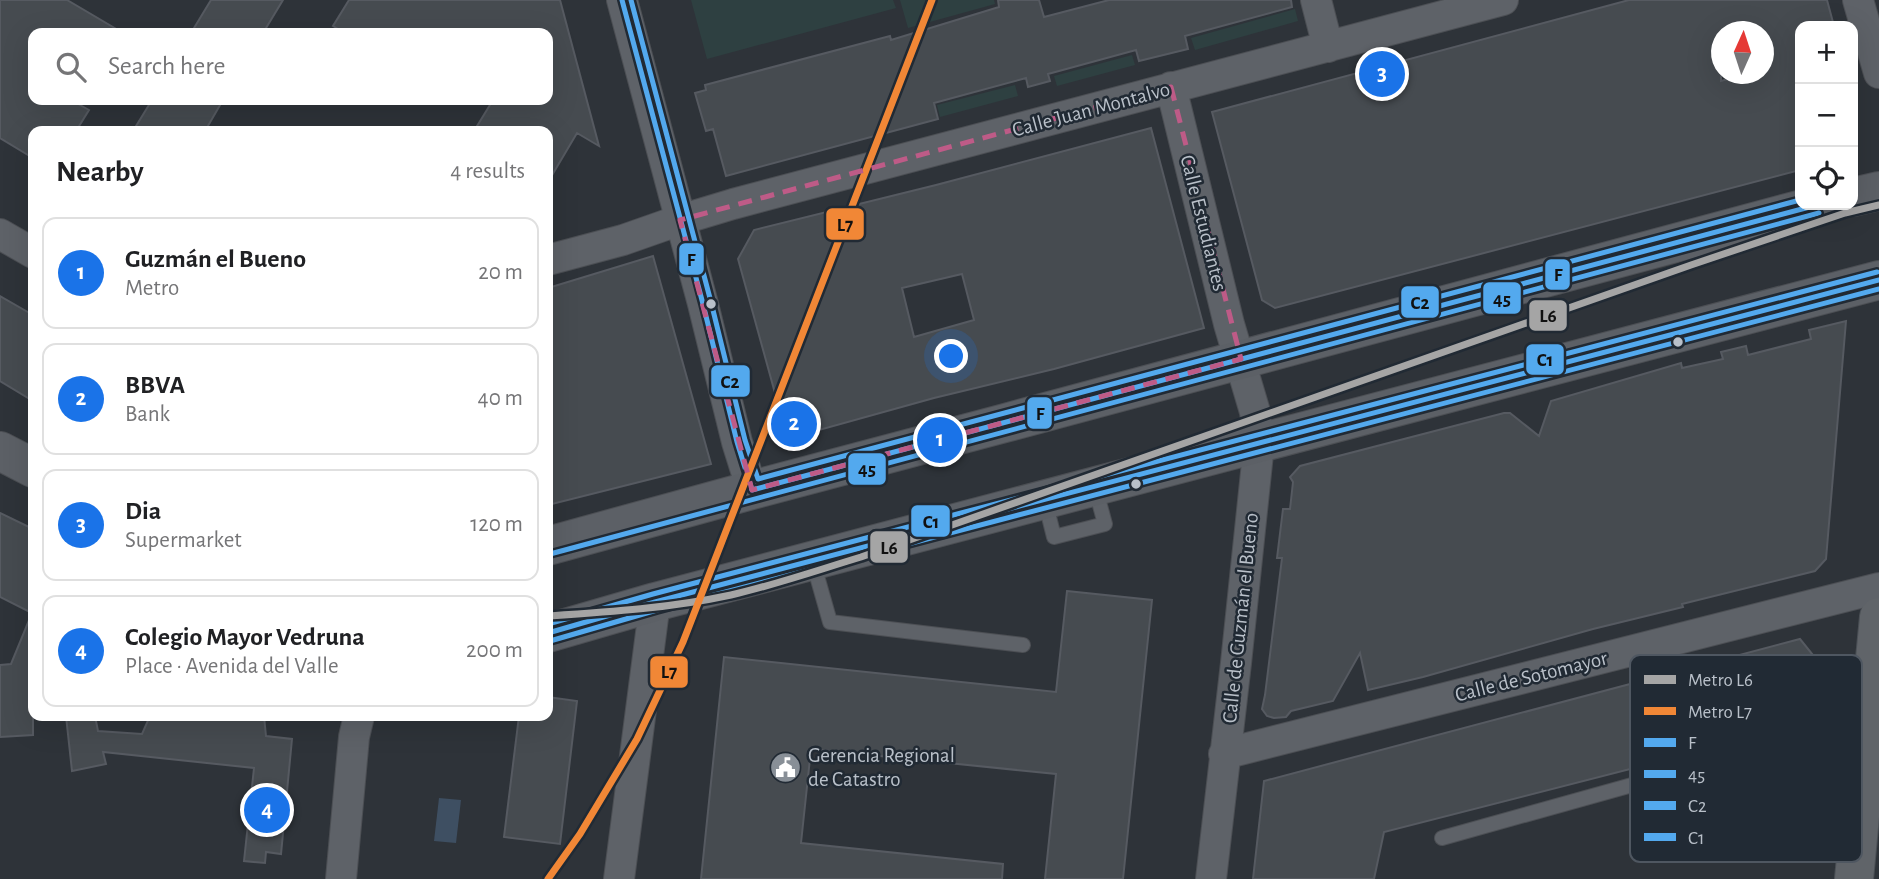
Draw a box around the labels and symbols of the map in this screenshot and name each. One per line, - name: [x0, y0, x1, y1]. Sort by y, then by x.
- north arrow: [1711, 21, 1774, 84]
- pin: 3: [1359, 48, 1405, 100]
- street label: Calle Juan Montalvo: [1010, 78, 1172, 141]
- street label: Calle Estudiantes: [1176, 153, 1231, 293]
- line badge: L7: [825, 207, 865, 241]
- text: L7: [837, 216, 853, 235]
- line badge: F: [678, 242, 705, 276]
- text: F: [687, 251, 696, 270]
- line badge: F: [1544, 258, 1571, 291]
- text: F: [1554, 266, 1563, 285]
- line badge: 45: [1482, 281, 1522, 315]
- line badge: C2: [1400, 285, 1440, 319]
- text: 45: [1493, 290, 1511, 309]
- text: C2: [1411, 294, 1429, 313]
- unlabelled marker: [704, 297, 718, 311]
- line badge: L6: [1528, 299, 1568, 332]
- text: L6: [1539, 307, 1557, 326]
- unlabelled marker: [1671, 335, 1685, 349]
- your location: [934, 339, 968, 373]
- line badge: C1: [1525, 343, 1565, 376]
- text: C1: [1537, 351, 1553, 370]
- line badge: C2: [710, 364, 751, 398]
- text: C2: [721, 373, 739, 392]
- line badge: F: [1026, 396, 1053, 430]
- pin: 2: [771, 398, 817, 450]
- text: F: [1036, 405, 1045, 424]
- pin: 1: [917, 414, 963, 466]
- line badge: 45: [847, 452, 887, 486]
- text: 45: [858, 460, 876, 479]
- unlabelled marker: [1129, 477, 1143, 491]
- line badge: C1: [910, 504, 951, 538]
- street label: Calle de Guzmán el Bueno: [1219, 512, 1262, 724]
- text: C1: [923, 513, 939, 532]
- line badge: L6: [869, 530, 909, 564]
- text: L6: [880, 539, 898, 558]
- street label: Calle de Sotomayor: [1453, 647, 1610, 706]
- line badge: L7: [649, 655, 689, 689]
- legend: [1630, 655, 1862, 862]
- text: L7: [661, 663, 677, 682]
- text: Metro L6: [1688, 671, 1753, 690]
- text: Metro L7: [1688, 703, 1752, 722]
- text: F: [1688, 734, 1697, 753]
- place label: Gerencia Regional de Catastro: [808, 745, 955, 790]
- public building icon: Gerencia Regional de Catastro: [768, 750, 802, 784]
- text: 45: [1688, 766, 1705, 785]
- pin: 4: [244, 784, 290, 836]
- text: C2: [1688, 797, 1707, 816]
- text: C1: [1688, 829, 1704, 848]

